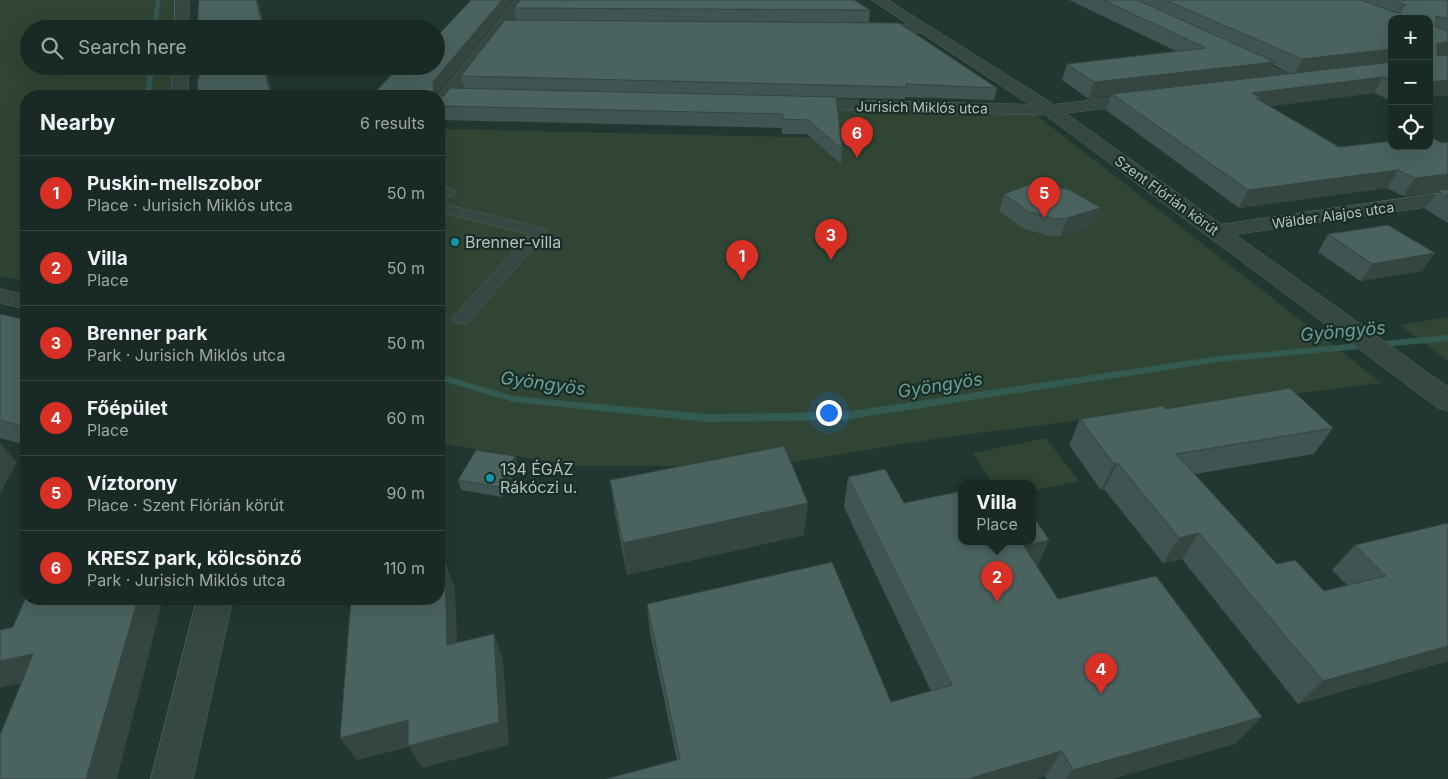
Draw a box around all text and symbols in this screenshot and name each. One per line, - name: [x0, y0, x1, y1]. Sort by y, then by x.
- map controls: [1388, 15, 1433, 150]
- button: +: [1388, 15, 1433, 60]
- search box: [20, 20, 445, 75]
- icon: search: [38, 34, 66, 62]
- text: Search here: [78, 36, 187, 59]
- button: −: [1388, 60, 1433, 105]
- street label: Jurisich Miklós utca: [856, 97, 988, 117]
- button: locate: [1388, 105, 1433, 150]
- text: Nearby: [40, 110, 115, 135]
- text: 6 results: [360, 113, 425, 133]
- pin: 6: [841, 117, 873, 158]
- street label: Szent Flórián körút: [1112, 152, 1223, 239]
- text: Puskin-mellszobor: [87, 172, 262, 195]
- pin: 5: [1028, 177, 1060, 218]
- text: 1: [53, 183, 59, 203]
- text: 50 m: [387, 183, 425, 203]
- text: Place · Jurisich Miklós utca: [87, 195, 293, 215]
- street label: Wälder Alajos utca: [1271, 198, 1395, 232]
- pin: 3: [815, 219, 847, 260]
- place label: Brenner-villa: [465, 232, 561, 252]
- marker: Brenner-villa: [449, 236, 461, 248]
- pin: 1: [726, 240, 758, 281]
- text: Villa: [87, 247, 128, 270]
- text: 2: [51, 258, 61, 278]
- text: 50 m: [387, 258, 425, 278]
- text: Place: [87, 270, 129, 290]
- water label: Gyöngyös: [1299, 317, 1387, 345]
- text: Brenner park: [87, 322, 208, 345]
- text: 3: [51, 333, 61, 353]
- text: 50 m: [387, 333, 425, 353]
- text: Park · Jurisich Miklós utca: [87, 345, 285, 365]
- water label: Gyöngyös: [499, 367, 587, 399]
- water label: Gyöngyös: [896, 368, 984, 402]
- text: Főépület: [87, 397, 168, 420]
- your location: [816, 400, 842, 426]
- text: 4: [51, 408, 61, 428]
- text: 60 m: [386, 408, 425, 428]
- text: Place: [87, 420, 129, 440]
- place label: 134 ÉGÁZ Rákóczi u.: [500, 459, 577, 497]
- text: Víztorony: [87, 472, 178, 495]
- marker: 134 ÉGÁZ Rákóczi u.: [484, 472, 496, 484]
- popup: [958, 480, 1036, 545]
- text: 5: [51, 483, 61, 503]
- text: 90 m: [386, 483, 425, 503]
- text: Villa: [976, 491, 1017, 514]
- text: Place · Szent Flórián körút: [87, 495, 284, 515]
- text: Place: [976, 514, 1018, 534]
- text: KRESZ park, kölcsönző: [87, 547, 302, 570]
- text: 6: [51, 558, 61, 578]
- text: 110 m: [383, 558, 425, 578]
- pin: 2: [981, 561, 1013, 602]
- text: Park · Jurisich Miklós utca: [87, 570, 285, 590]
- pin: 4: [1085, 653, 1117, 694]

